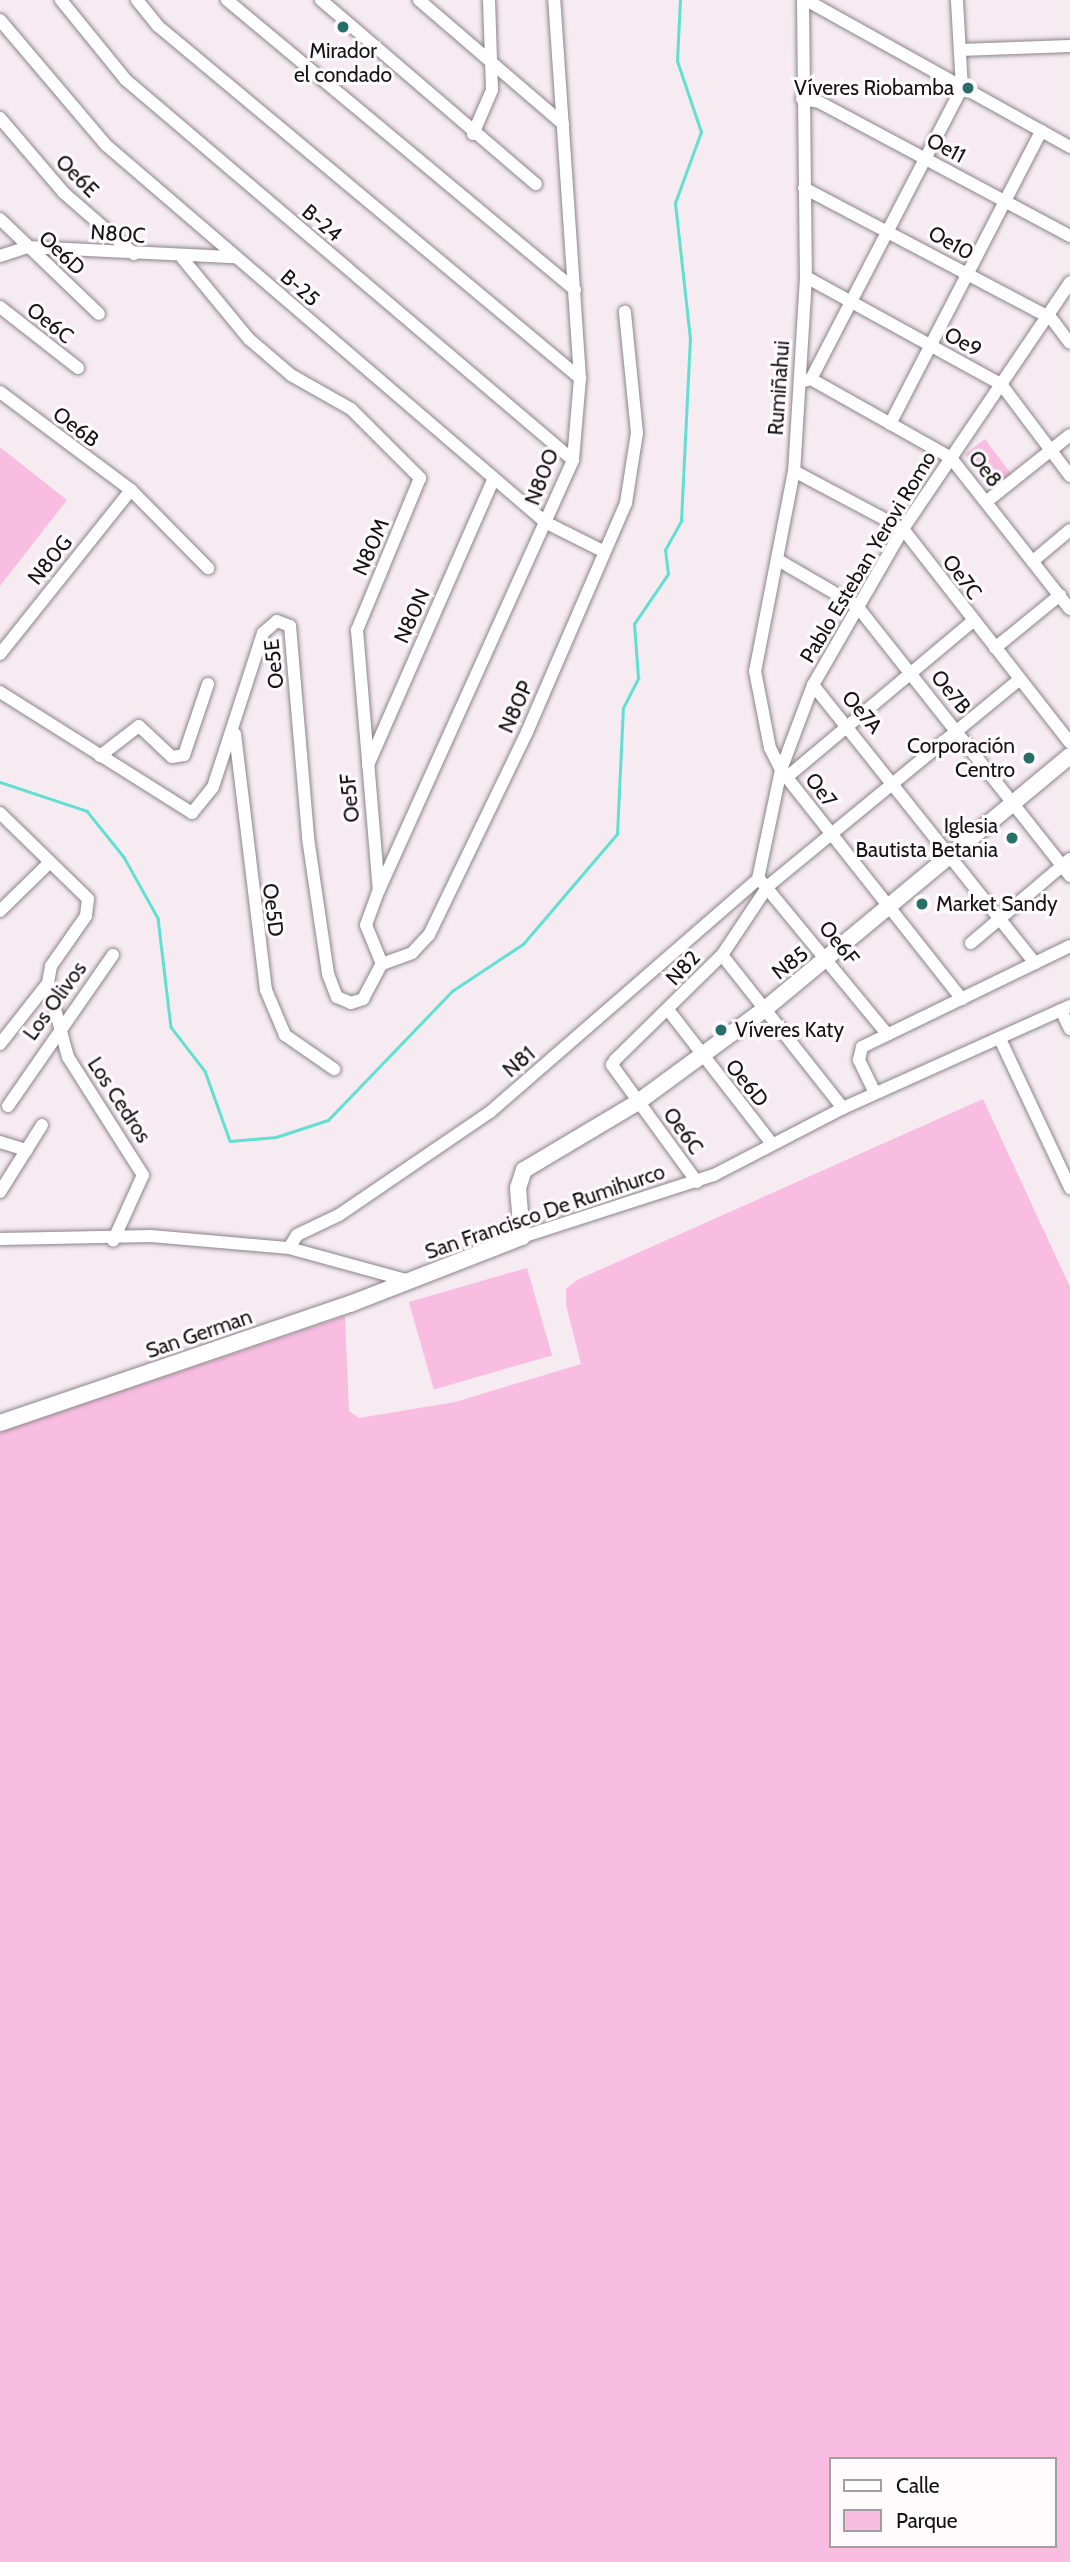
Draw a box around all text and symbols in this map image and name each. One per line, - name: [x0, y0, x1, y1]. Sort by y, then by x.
- marker: Mirador el condado: [335, 19, 351, 35]
- place label: Mirador el condado: [294, 38, 392, 88]
- place label: Víveres Riobamba: [794, 75, 954, 101]
- marker: Víveres Riobamba: [960, 80, 976, 96]
- street label: Oe11: [922, 127, 970, 169]
- street label: Oe6E: [50, 149, 104, 203]
- street label: B-24: [297, 199, 347, 247]
- street label: N80C: [90, 220, 146, 248]
- street label: Oe10: [924, 220, 978, 266]
- street label: Oe6D: [34, 225, 90, 281]
- street label: B-25: [275, 264, 325, 312]
- street label: Oe6C: [22, 297, 78, 349]
- street label: Oe9: [940, 322, 986, 362]
- street label: Rumiñahui: [763, 340, 795, 436]
- street label: Oe6B: [48, 402, 104, 452]
- street label: N80O: [520, 445, 564, 509]
- street label: Oe8: [963, 446, 1007, 492]
- street label: Pablo Esteban Yerovi Romo: [795, 447, 941, 667]
- street label: N80M: [347, 515, 395, 579]
- street label: N80G: [22, 530, 78, 590]
- street label: Oe7C: [937, 550, 987, 604]
- street label: N80N: [389, 585, 435, 647]
- street label: Oe5E: [259, 638, 289, 690]
- street label: Oe7B: [926, 665, 976, 719]
- street label: N80P: [493, 677, 539, 737]
- street label: Oe7A: [836, 685, 888, 739]
- place label: Corporación Centro: [907, 733, 1015, 783]
- marker: Corporación Centro: [1021, 750, 1037, 766]
- street label: Oe7: [800, 768, 842, 812]
- street label: Oe5F: [335, 772, 365, 824]
- place label: Iglesia Bautista Betania: [856, 813, 998, 863]
- marker: Iglesia Bautista Betania: [1004, 830, 1020, 846]
- street label: Oe5D: [257, 882, 289, 938]
- place label: Market Sandy: [936, 891, 1057, 917]
- marker: Market Sandy: [914, 896, 930, 912]
- street label: Oe6F: [814, 916, 864, 970]
- street label: N85: [767, 941, 813, 985]
- street label: N82: [661, 945, 705, 991]
- street label: Los Olivos: [18, 957, 92, 1045]
- place label: Víveres Katy: [735, 1017, 844, 1043]
- marker: Víveres Katy: [713, 1022, 729, 1038]
- street label: N81: [498, 1041, 540, 1083]
- street label: Los Cedros: [82, 1052, 156, 1148]
- street label: Oe6D: [720, 1054, 774, 1112]
- street label: Oe6C: [658, 1103, 708, 1159]
- street label: San Francisco De Rumihurco: [422, 1159, 668, 1265]
- street label: San German: [143, 1304, 255, 1364]
- legend: [828, 2457, 1056, 2548]
- text: Calle: [896, 2473, 940, 2498]
- text: Parque: [896, 2508, 958, 2533]

